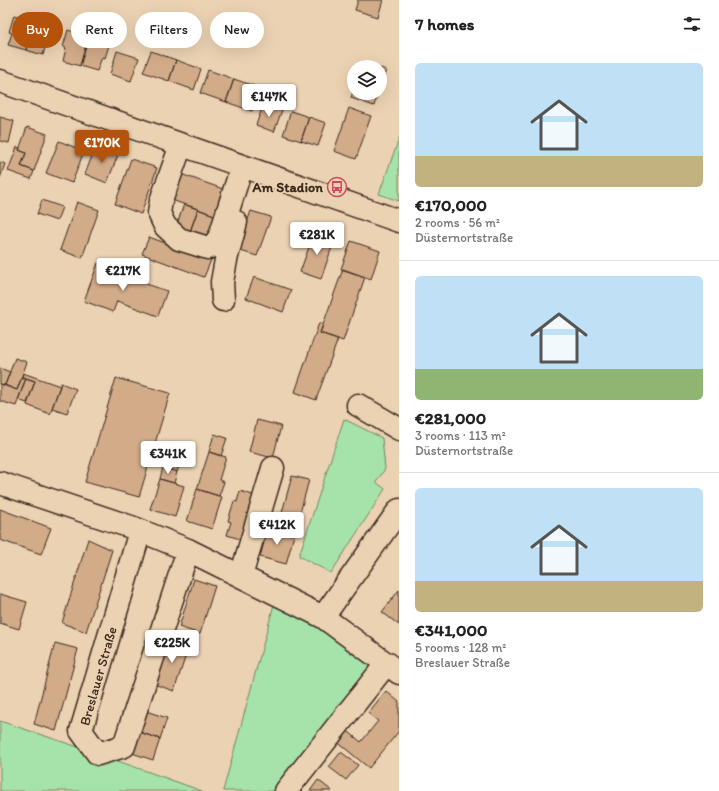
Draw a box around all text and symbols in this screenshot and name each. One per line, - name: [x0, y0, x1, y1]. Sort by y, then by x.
- chip: Buy: [12, 12, 63, 48]
- chip: Rent: [71, 12, 127, 48]
- chip: Filters: [135, 12, 202, 48]
- chip: New: [210, 12, 264, 48]
- icon: filters: [681, 13, 703, 35]
- text: 7 homes: [415, 14, 475, 34]
- map controls: [347, 60, 387, 100]
- button: layers: [347, 60, 387, 100]
- pin: €147K: [241, 84, 297, 118]
- text: €147K: [251, 89, 287, 104]
- icon: home: [523, 89, 595, 161]
- pin: €170K: [74, 130, 130, 164]
- text: €170K: [84, 135, 120, 150]
- bus stop icon: Am Stadion: [326, 176, 348, 198]
- place label: Am Stadion: [251, 179, 323, 196]
- text: €170,000: [415, 195, 487, 215]
- text: 2 rooms · 56 m²: [415, 215, 500, 230]
- pin: €281K: [289, 222, 345, 256]
- text: €281K: [299, 227, 335, 242]
- text: Düsternortstraße: [415, 230, 513, 245]
- pin: €217K: [95, 258, 151, 292]
- text: €217K: [105, 263, 141, 278]
- icon: home: [523, 302, 595, 374]
- text: €281,000: [415, 408, 486, 428]
- text: 3 rooms · 113 m²: [415, 428, 506, 443]
- pin: €341K: [140, 441, 196, 475]
- text: Düsternortstraße: [415, 443, 513, 458]
- text: €341K: [150, 446, 186, 461]
- pin: €412K: [249, 512, 305, 546]
- icon: home: [523, 514, 595, 586]
- text: €412K: [259, 517, 295, 532]
- text: €341,000: [415, 620, 488, 640]
- street label: Breslauer Straße: [76, 624, 121, 728]
- pin: €225K: [144, 630, 200, 664]
- text: €225K: [154, 635, 190, 650]
- text: 5 rooms · 128 m²: [415, 640, 506, 655]
- text: Breslauer Straße: [415, 655, 510, 670]

